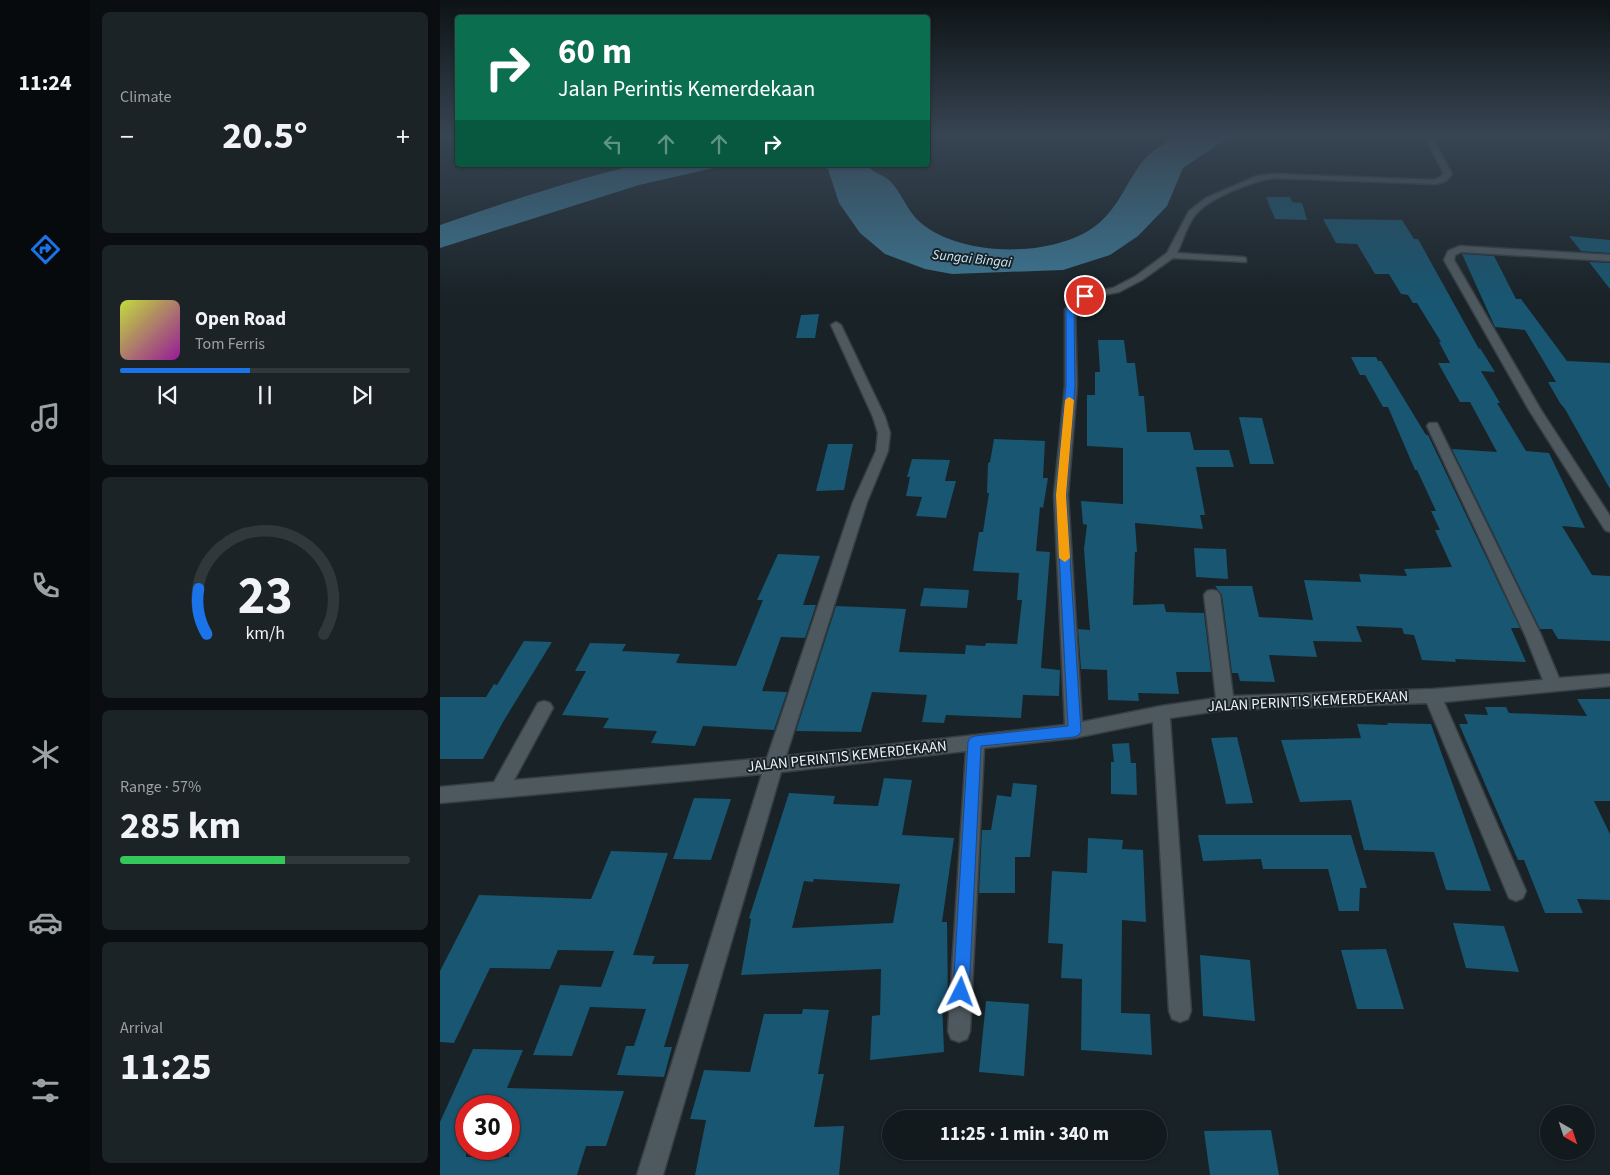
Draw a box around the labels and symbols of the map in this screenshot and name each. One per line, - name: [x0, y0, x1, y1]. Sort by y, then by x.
- water label: Sungai Bingai: [931, 245, 1013, 273]
- pin: [1064, 275, 1106, 317]
- street label: JALAN PERINTIS KEMERDEKAAN: [1207, 686, 1409, 717]
- street label: JALAN PERINTIS KEMERDEKAAN: [746, 736, 948, 777]
- position arrow: [934, 965, 986, 1017]
- speed limit sign: 30: [455, 1095, 520, 1160]
- north arrow: [1540, 1105, 1595, 1160]

